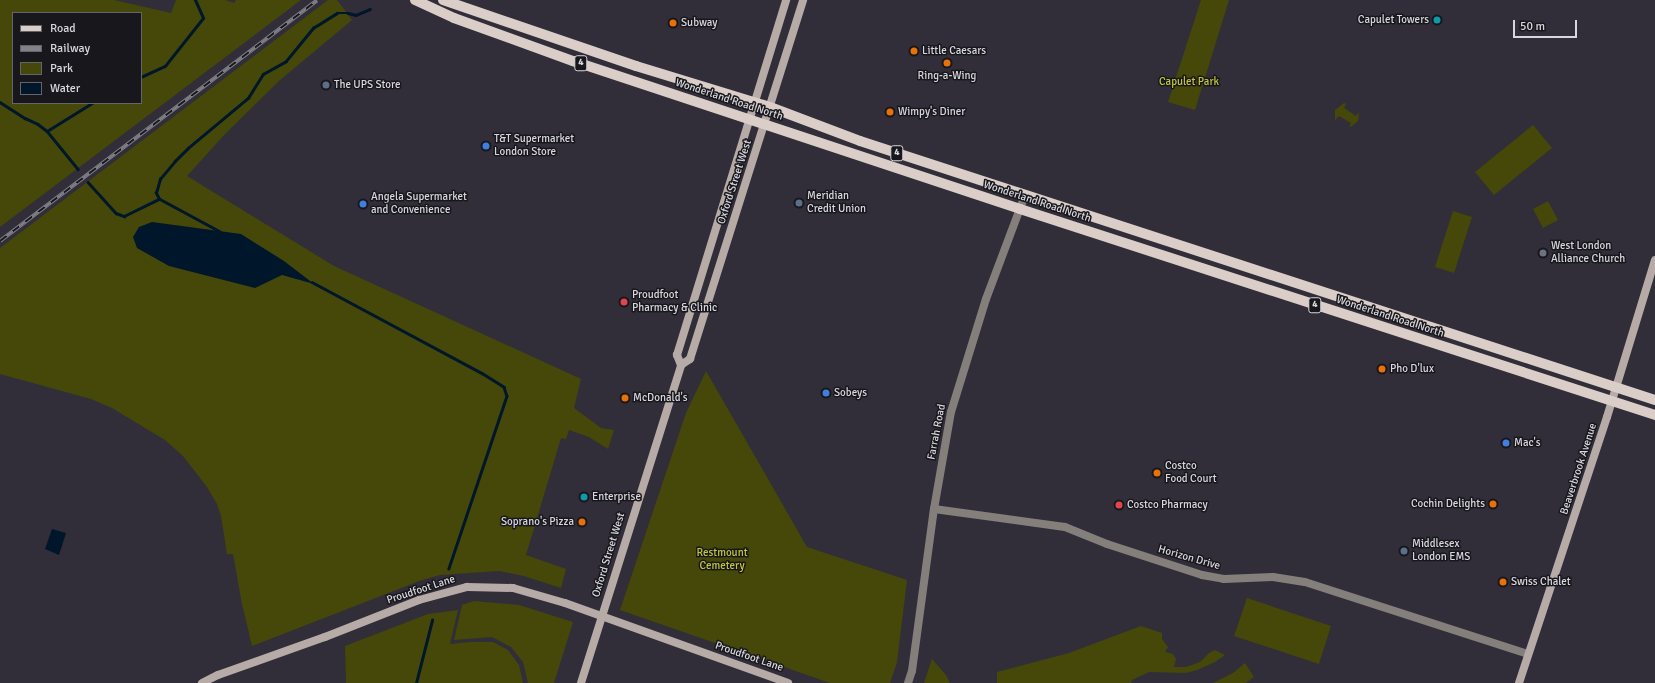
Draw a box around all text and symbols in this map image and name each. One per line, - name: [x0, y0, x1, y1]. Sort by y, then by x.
- legend: [12, 12, 142, 104]
- scale bar: [1515, 12, 1579, 38]
- place label: Capulet Towers: [1358, 13, 1429, 27]
- marker: Capulet Towers: [1432, 15, 1442, 25]
- place label: Subway: [681, 16, 717, 30]
- marker: Subway: [668, 18, 678, 28]
- text: 50 m: [1520, 19, 1545, 34]
- text: Road: [50, 21, 76, 36]
- text: Railway: [50, 41, 90, 56]
- place label: Little Caesars: [922, 44, 986, 58]
- marker: Little Caesars: [909, 46, 919, 56]
- road number: 4: [574, 55, 588, 71]
- marker: Ring-a-Wing: [942, 58, 952, 68]
- text: Park: [50, 61, 73, 76]
- place label: Ring-a-Wing: [918, 69, 976, 83]
- park label: Capulet Park: [1159, 75, 1219, 89]
- street label: Wonderland Road North: [674, 76, 784, 124]
- place label: The UPS Store: [334, 78, 400, 92]
- marker: The UPS Store: [321, 80, 331, 90]
- text: Water: [50, 81, 80, 96]
- place label: Wimpy's Diner: [898, 105, 965, 119]
- marker: Wimpy's Diner: [885, 107, 895, 117]
- place label: T&T Supermarket London Store: [494, 133, 574, 159]
- street label: Oxford Street West: [715, 138, 755, 226]
- marker: T&T Supermarket London Store: [481, 141, 491, 151]
- road number: 4: [890, 145, 904, 161]
- street label: Wonderland Road North: [982, 178, 1092, 226]
- place label: Meridian Credit Union: [807, 190, 866, 216]
- place label: Angela Supermarket and Convenience: [371, 191, 467, 217]
- marker: Meridian Credit Union: [794, 198, 804, 208]
- marker: Angela Supermarket and Convenience: [358, 199, 368, 209]
- place label: West London Alliance Church: [1551, 240, 1625, 266]
- marker: West London Alliance Church: [1538, 248, 1548, 258]
- place label: Proudfoot Pharmacy & Clinic: [632, 289, 717, 315]
- street label: Wonderland Road North: [1335, 293, 1445, 341]
- marker: Proudfoot Pharmacy & Clinic: [619, 297, 629, 307]
- road number: 4: [1308, 297, 1322, 313]
- place label: Pho D'lux: [1390, 362, 1434, 376]
- marker: Pho D'lux: [1377, 364, 1387, 374]
- place label: Sobeys: [834, 386, 867, 400]
- marker: Sobeys: [821, 388, 831, 398]
- place label: McDonald's: [633, 391, 688, 405]
- marker: McDonald's: [620, 393, 630, 403]
- street label: Farrah Road: [925, 403, 949, 461]
- street label: Beaverbrook Avenue: [1558, 422, 1600, 516]
- place label: Mac's: [1514, 436, 1541, 450]
- marker: Mac's: [1501, 438, 1511, 448]
- place label: Costco Food Court: [1165, 460, 1217, 486]
- marker: Costco Food Court: [1152, 468, 1162, 478]
- place label: Enterprise: [592, 490, 641, 504]
- marker: Enterprise: [579, 492, 589, 502]
- place label: Cochin Delights: [1411, 497, 1485, 511]
- place label: Costco Pharmacy: [1127, 498, 1208, 512]
- marker: Cochin Delights: [1488, 499, 1498, 509]
- marker: Costco Pharmacy: [1114, 500, 1124, 510]
- street label: Oxford Street West: [590, 511, 628, 599]
- place label: Soprano's Pizza: [501, 515, 574, 529]
- marker: Soprano's Pizza: [577, 517, 587, 527]
- place label: Middlesex London EMS: [1412, 538, 1470, 564]
- street label: Horizon Drive: [1156, 543, 1222, 573]
- marker: Middlesex London EMS: [1399, 546, 1409, 556]
- park label: Restmount Cemetery: [697, 547, 747, 573]
- street label: Proudfoot Lane: [385, 573, 457, 607]
- place label: Swiss Chalet: [1511, 575, 1571, 589]
- marker: Swiss Chalet: [1498, 577, 1508, 587]
- street label: Proudfoot Lane: [713, 639, 785, 675]

